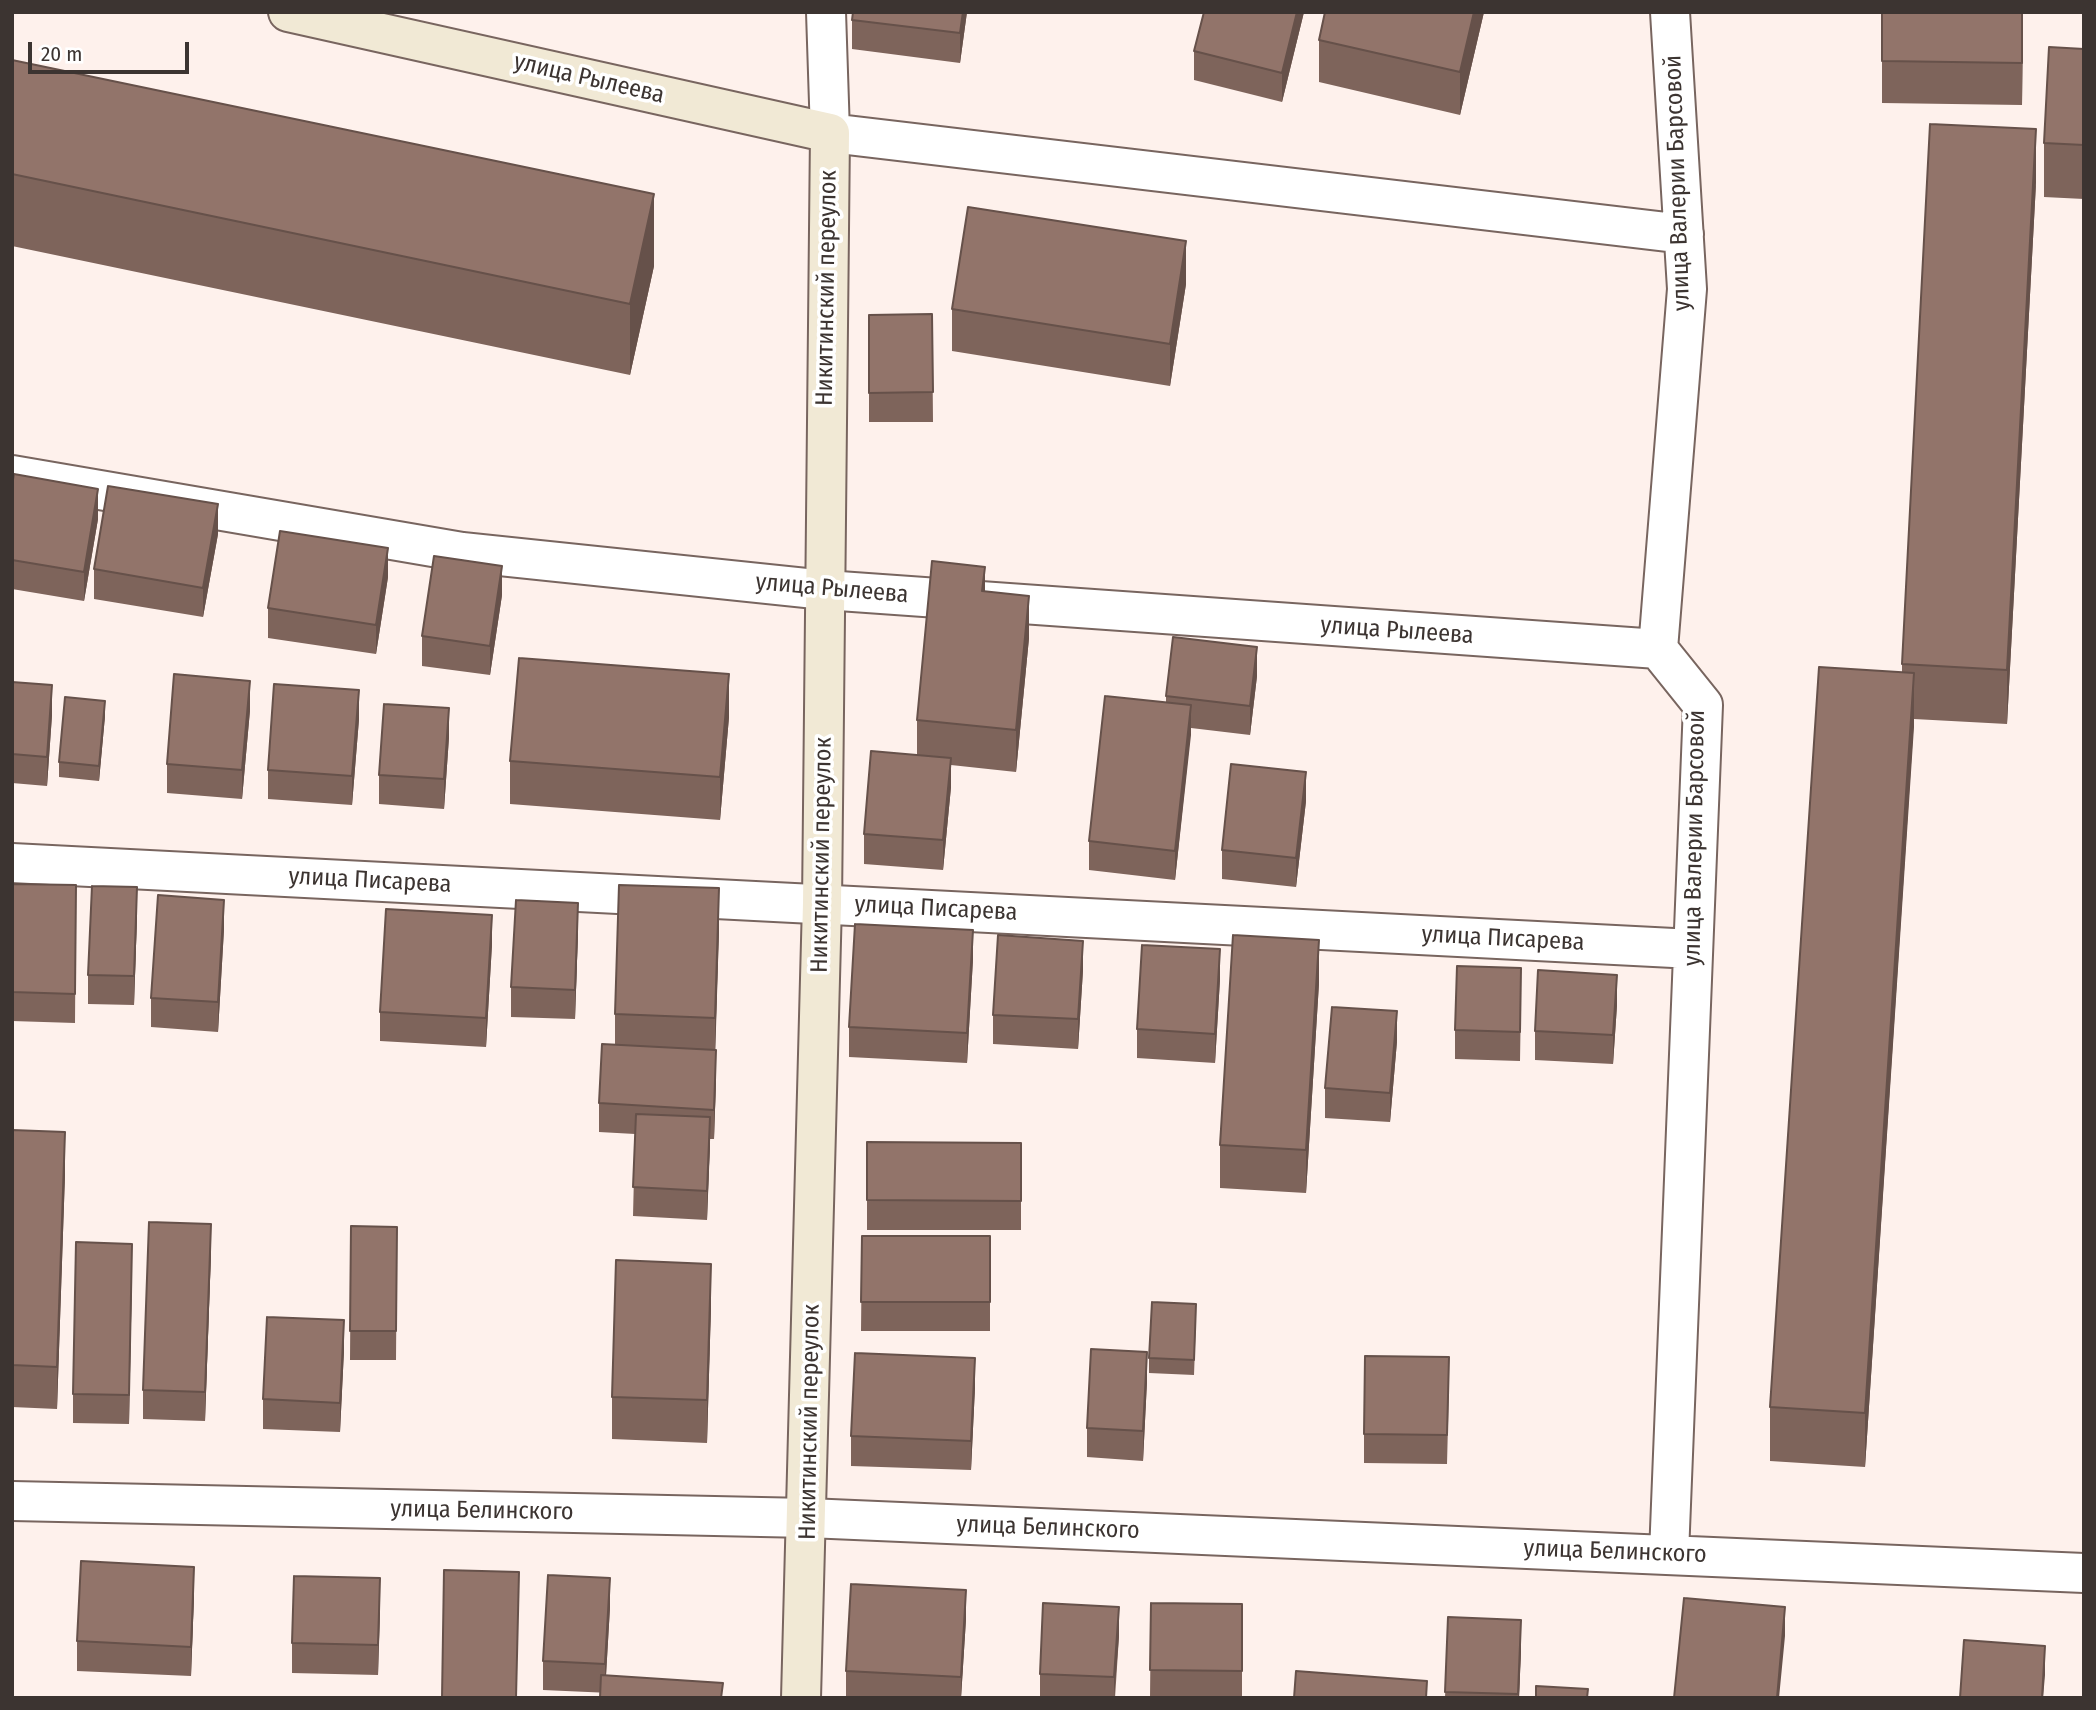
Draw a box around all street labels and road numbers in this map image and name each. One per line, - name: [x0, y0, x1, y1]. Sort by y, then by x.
- street label: улица Рылеева: [511, 48, 667, 110]
- street label: улица Валерии Барсовой: [1659, 55, 1697, 311]
- street label: Никитинский переулок: [811, 170, 843, 406]
- street label: улица Рылеева: [754, 568, 910, 610]
- street label: улица Рылеева: [1319, 611, 1475, 651]
- street label: улица Валерии Барсовой: [1678, 710, 1712, 966]
- street label: Никитинский переулок: [806, 737, 838, 973]
- street label: улица Писарева: [288, 862, 452, 900]
- street label: улица Писарева: [854, 890, 1018, 928]
- street label: улица Писарева: [1421, 920, 1585, 958]
- street label: Никитинский переулок: [794, 1304, 826, 1540]
- street label: улица Белинского: [390, 1495, 574, 1527]
- street label: улица Белинского: [956, 1510, 1140, 1546]
- street label: улица Белинского: [1523, 1534, 1707, 1570]

